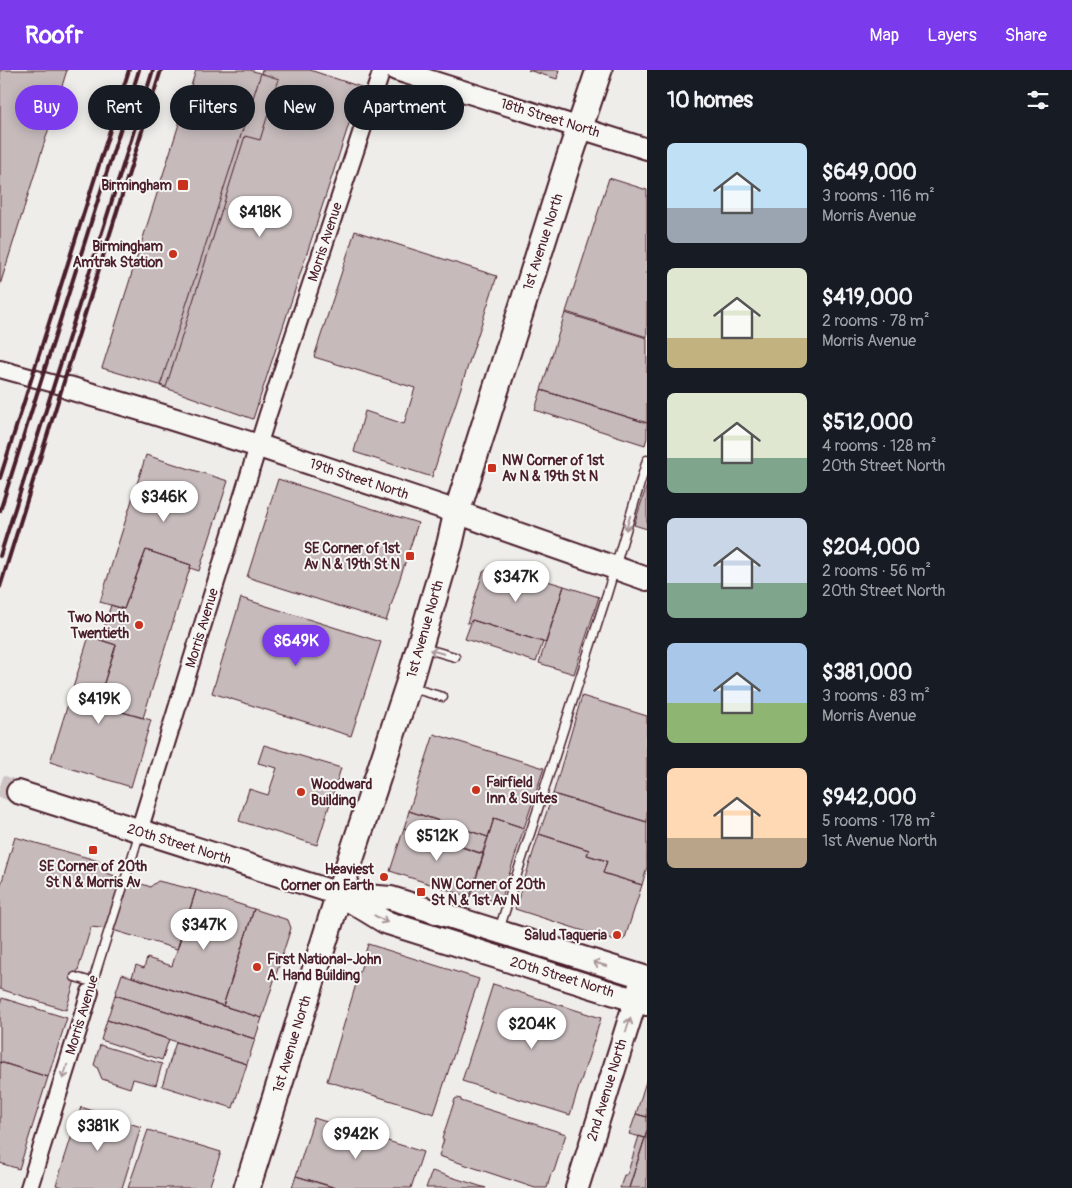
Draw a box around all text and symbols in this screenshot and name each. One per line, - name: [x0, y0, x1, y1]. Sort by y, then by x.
- text: Roofr: [25, 21, 83, 50]
- text: Map: [870, 24, 899, 47]
- text: Layers: [927, 24, 977, 47]
- text: Share: [1005, 24, 1047, 47]
- chip: Buy: [15, 85, 78, 130]
- chip: Rent: [88, 85, 160, 130]
- chip: Filters: [170, 85, 255, 130]
- chip: New: [265, 85, 334, 130]
- chip: Apartment: [344, 85, 464, 130]
- icon: filters: [1024, 86, 1052, 114]
- text: 10 homes: [667, 87, 753, 114]
- street label: 18th Street North: [498, 95, 602, 141]
- text: $649,000: [822, 159, 917, 186]
- icon: home: [707, 163, 767, 223]
- place label: Birmingham: [101, 177, 173, 194]
- marker: Birmingham: [176, 178, 190, 192]
- text: 3 rooms · 116 m²: [822, 186, 935, 206]
- street label: 1st Avenue North: [519, 191, 567, 293]
- pin: $418K: [225, 196, 295, 238]
- street label: Morris Avenue: [304, 200, 346, 284]
- text: $418K: [239, 202, 281, 222]
- text: Morris Avenue: [822, 206, 916, 226]
- place label: Birmingham Amtrak Station: [72, 238, 164, 271]
- marker: Birmingham Amtrak Station: [167, 248, 179, 260]
- text: $419,000: [822, 284, 913, 311]
- icon: home: [707, 288, 767, 348]
- text: 2 rooms · 78 m²: [822, 311, 929, 331]
- text: Morris Avenue: [822, 331, 916, 351]
- text: $512,000: [822, 409, 913, 436]
- icon: home: [707, 413, 767, 473]
- text: 4 rooms · 128 m²: [822, 436, 937, 456]
- place label: NW Corner of 1st Av N & 19th St N: [502, 452, 604, 485]
- street label: 19th Street North: [307, 455, 411, 503]
- text: 20th Street North: [822, 456, 945, 476]
- marker: NW Corner of 1st Av N & 19th St N: [486, 462, 498, 474]
- pin: $346K: [129, 480, 199, 523]
- text: $346K: [141, 487, 187, 507]
- one-way arrow: [622, 515, 632, 531]
- text: $204,000: [822, 534, 920, 561]
- icon: home: [707, 538, 767, 598]
- place label: SE Corner of 1st Av N & 19th St N: [304, 540, 400, 573]
- marker: SE Corner of 1st Av N & 19th St N: [404, 550, 416, 562]
- pin: $347K: [481, 560, 551, 603]
- text: 2 rooms · 56 m²: [822, 561, 931, 581]
- text: $347K: [494, 567, 539, 587]
- street label: 1st Avenue North: [403, 578, 447, 680]
- text: 20th Street North: [822, 581, 945, 601]
- street label: Morris Avenue: [182, 586, 222, 670]
- place label: Two North Twentieth: [66, 609, 129, 642]
- marker: Two North Twentieth: [133, 619, 145, 631]
- pin: $649K: [261, 624, 331, 667]
- text: $649K: [273, 631, 319, 651]
- one-way arrow: [429, 646, 445, 656]
- text: $381,000: [822, 659, 912, 686]
- icon: home: [707, 663, 767, 723]
- pin: $419K: [64, 682, 134, 725]
- text: 3 rooms · 83 m²: [822, 686, 930, 706]
- text: $419K: [78, 689, 120, 709]
- text: Morris Avenue: [822, 706, 916, 726]
- place label: Fairfield Inn & Suites: [486, 774, 558, 807]
- place label: Woodward Building: [311, 776, 373, 809]
- marker: Fairfield Inn & Suites: [470, 784, 482, 796]
- text: $942,000: [822, 784, 916, 811]
- marker: Woodward Building: [295, 786, 307, 798]
- icon: home: [707, 788, 767, 848]
- text: 5 rooms · 178 m²: [822, 811, 935, 831]
- street label: 20th Street North: [125, 820, 233, 868]
- pin: $512K: [402, 820, 472, 862]
- text: $512K: [416, 826, 458, 846]
- text: 1st Avenue North: [822, 831, 937, 851]
- marker: SE Corner of 20th St N & Morris Av: [87, 844, 99, 856]
- place label: SE Corner of 20th St N & Morris Av: [39, 858, 148, 891]
- place label: Heaviest Corner on Earth: [281, 861, 374, 894]
- marker: Heaviest Corner on Earth: [378, 871, 390, 883]
- place label: NW Corner of 20th St N & 1st Av N: [431, 876, 546, 909]
- marker: NW Corner of 20th St N & 1st Av N: [415, 886, 427, 898]
- pin: $347K: [169, 908, 239, 951]
- one-way arrow: [373, 914, 388, 924]
- text: $347K: [182, 915, 227, 935]
- place label: Salud Taqueria: [524, 927, 607, 944]
- marker: Salud Taqueria: [611, 929, 623, 941]
- place label: First National-John A. Hand Building: [267, 951, 381, 984]
- street label: 20th Street North: [508, 953, 616, 1001]
- one-way arrow: [593, 958, 609, 968]
- marker: First National-John A. Hand Building: [251, 961, 263, 973]
- street label: Morris Avenue: [62, 973, 102, 1057]
- street label: 1st Avenue North: [269, 993, 315, 1095]
- pin: $204K: [497, 1008, 567, 1050]
- text: $204K: [508, 1014, 556, 1034]
- one-way arrow: [623, 1017, 633, 1033]
- street label: 2nd Avenue North: [583, 1037, 631, 1143]
- one-way arrow: [59, 1063, 69, 1079]
- pin: $381K: [63, 1110, 133, 1152]
- text: $381K: [77, 1116, 119, 1136]
- pin: $942K: [321, 1118, 391, 1160]
- text: $942K: [334, 1124, 378, 1144]

